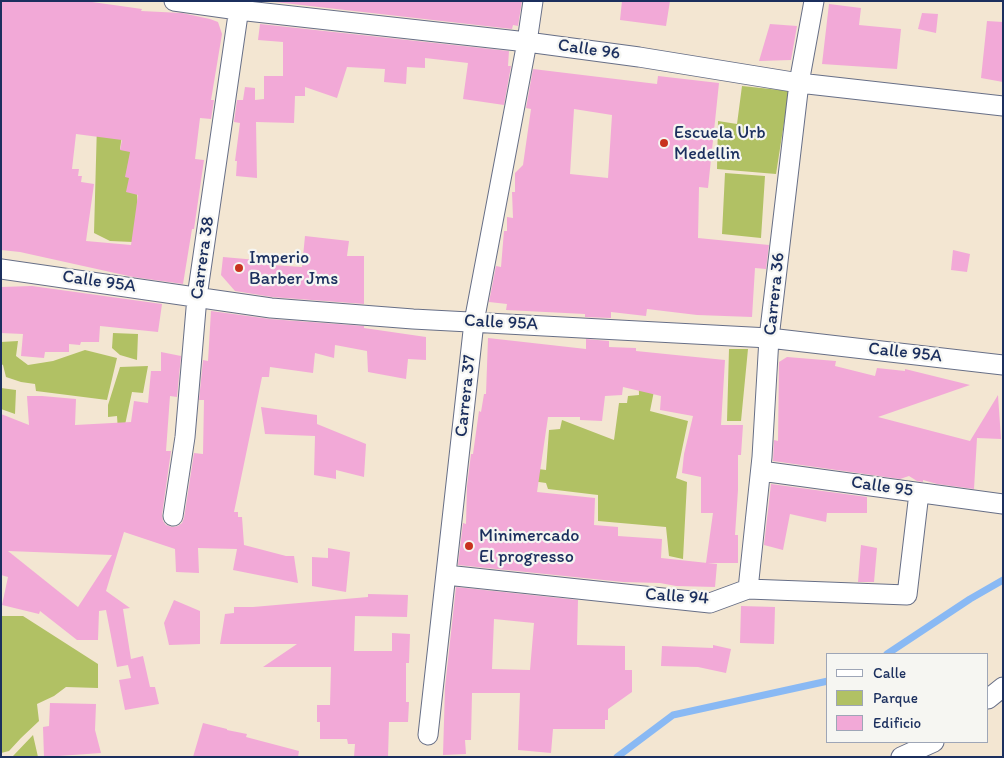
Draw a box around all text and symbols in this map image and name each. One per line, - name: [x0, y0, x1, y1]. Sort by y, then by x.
- street label: Calle 96: [556, 35, 622, 65]
- place label: Escuela Urb Medellin: [674, 122, 766, 164]
- marker: Escuela Urb Medellin: [658, 137, 670, 149]
- street label: Carrera 38: [186, 215, 220, 301]
- place label: Imperio Barber Jms: [249, 247, 338, 290]
- street label: Carrera 36: [760, 251, 790, 337]
- marker: Imperio Barber Jms: [233, 262, 245, 274]
- street label: Calle 95A: [61, 266, 137, 298]
- street label: Calle 95A: [463, 310, 539, 336]
- street label: Calle 95A: [867, 338, 943, 368]
- street label: Carrera 37: [451, 354, 481, 438]
- street label: Calle 95: [849, 472, 915, 502]
- place label: Minimercado El progresso: [479, 525, 579, 568]
- marker: Minimercado El progresso: [463, 540, 475, 552]
- street label: Calle 94: [644, 584, 710, 610]
- legend: [826, 653, 989, 743]
- text: Calle: [873, 664, 906, 682]
- text: Parque: [873, 689, 918, 707]
- text: Edificio: [873, 714, 921, 732]

